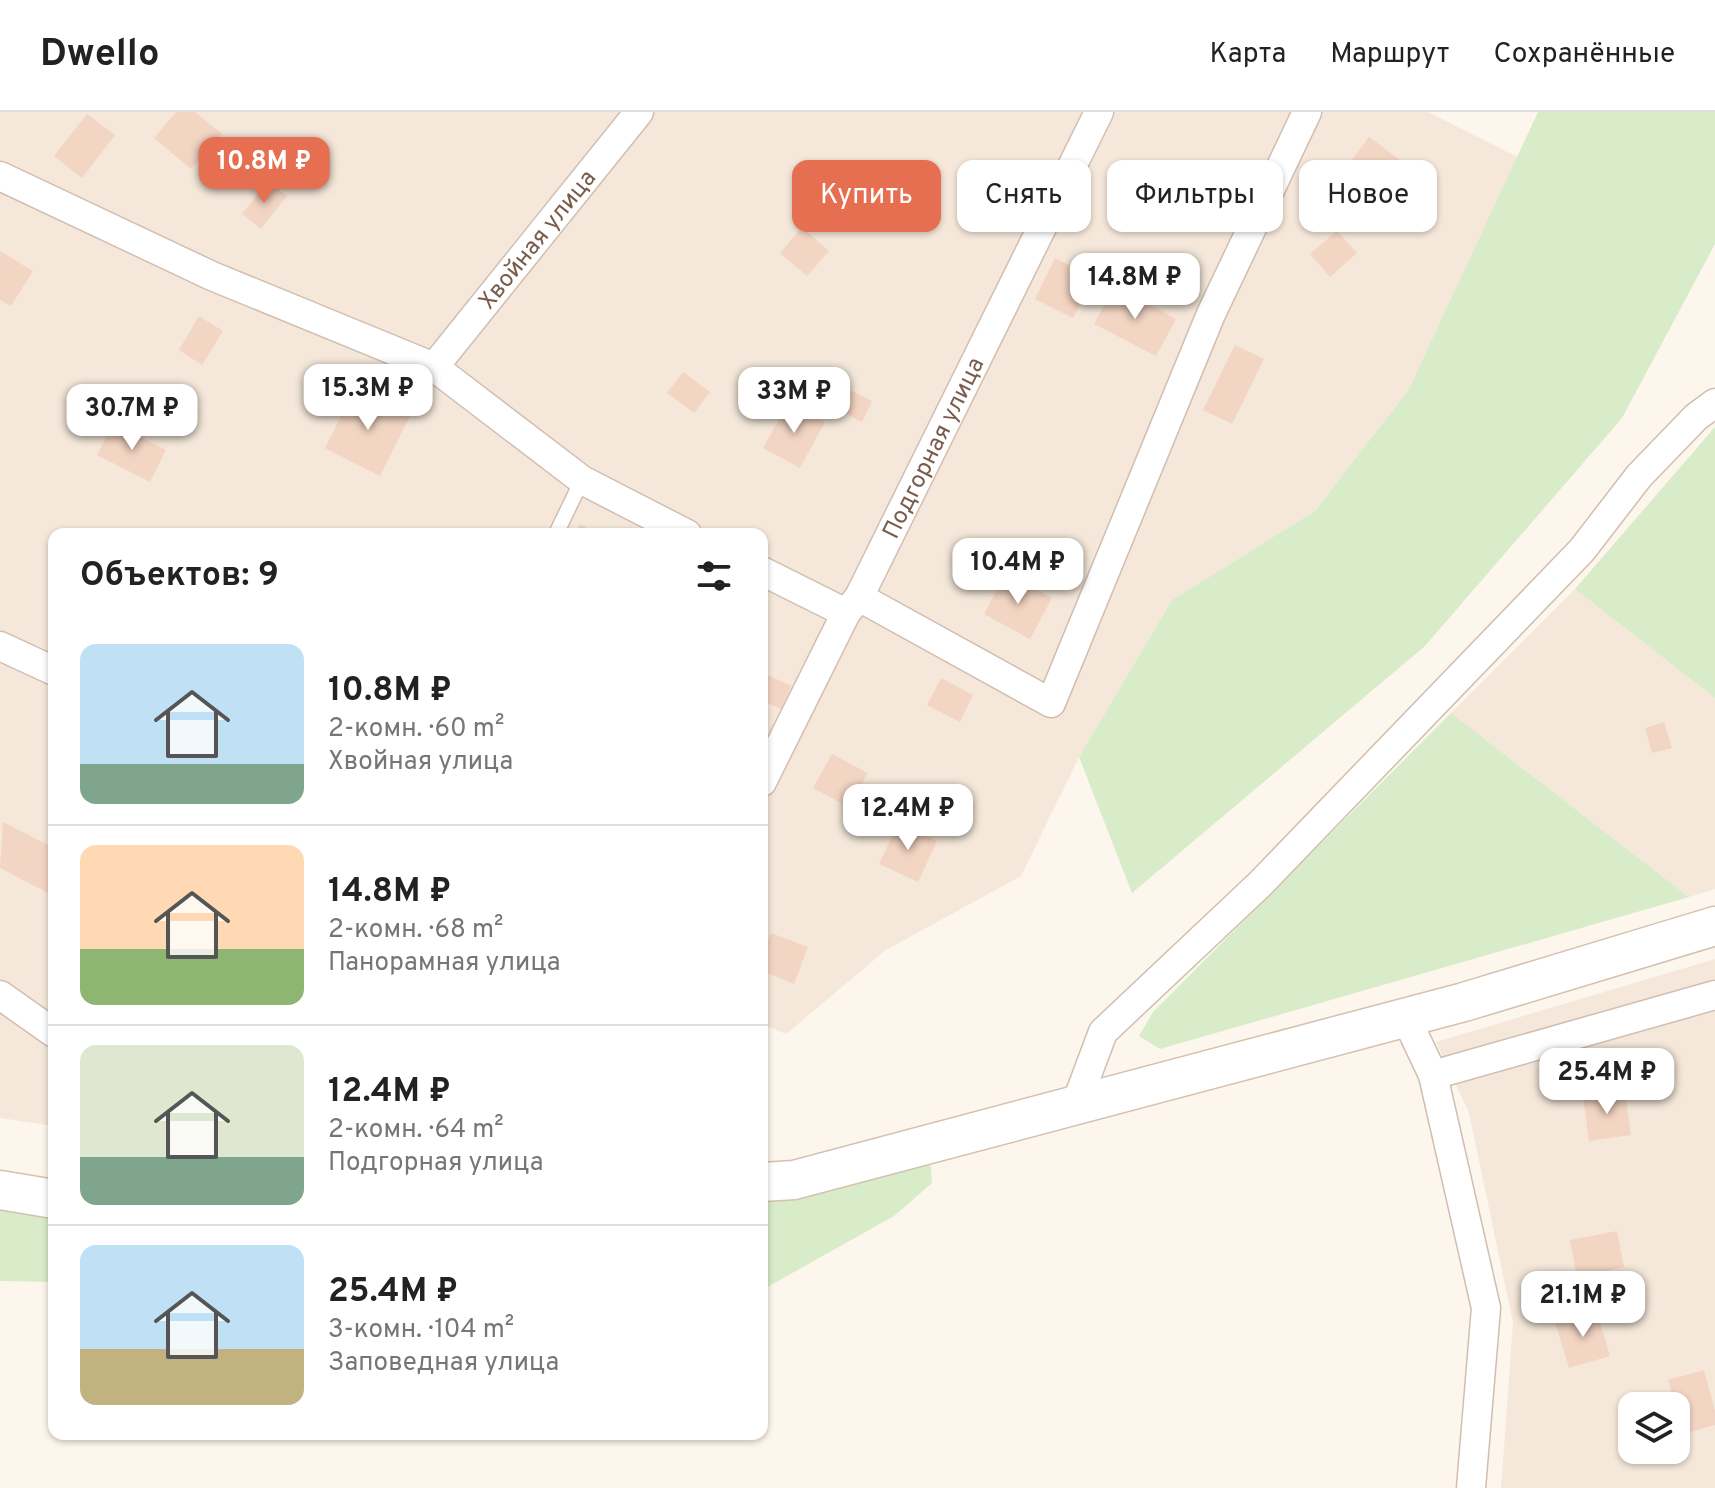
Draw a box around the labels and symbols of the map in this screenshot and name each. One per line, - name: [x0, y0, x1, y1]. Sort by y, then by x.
- pin: 10.8M ₽: [190, 137, 338, 205]
- street label: Хвойная улица: [473, 164, 604, 316]
- pin: 14.8M ₽: [1061, 253, 1209, 321]
- street label: Подгорная улица: [877, 353, 992, 544]
- pin: 15.3M ₽: [294, 364, 442, 432]
- pin: 33M ₽: [738, 367, 850, 435]
- pin: 30.7M ₽: [58, 384, 206, 452]
- pin: 10.4M ₽: [944, 538, 1092, 606]
- pin: 12.4M ₽: [834, 784, 982, 852]
- pin: 25.4M ₽: [1533, 1048, 1681, 1116]
- pin: 21.1M ₽: [1509, 1271, 1657, 1339]

